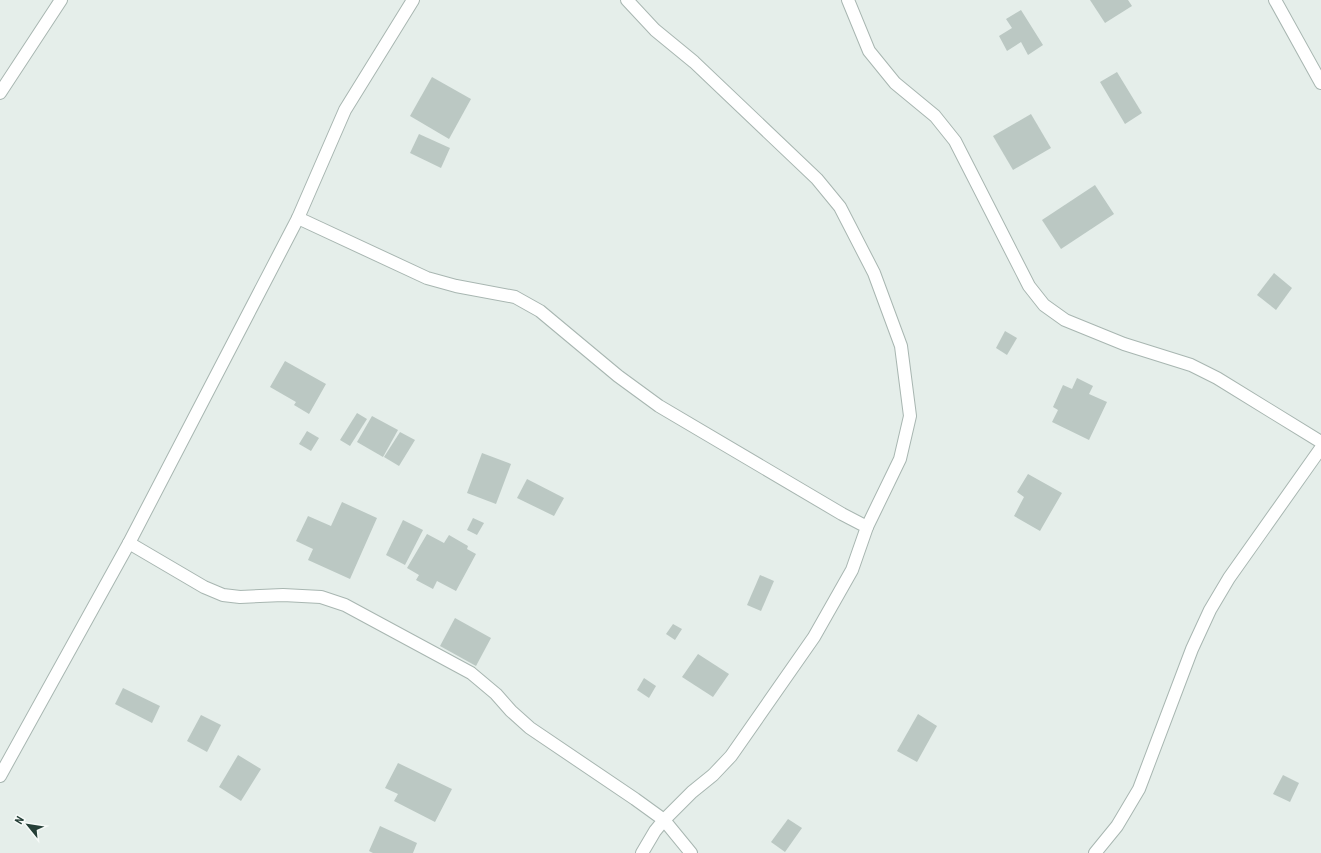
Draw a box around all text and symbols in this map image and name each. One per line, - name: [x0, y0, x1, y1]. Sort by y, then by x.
- north arrow: [8, 805, 48, 845]
- text: N: [12, 814, 27, 826]

